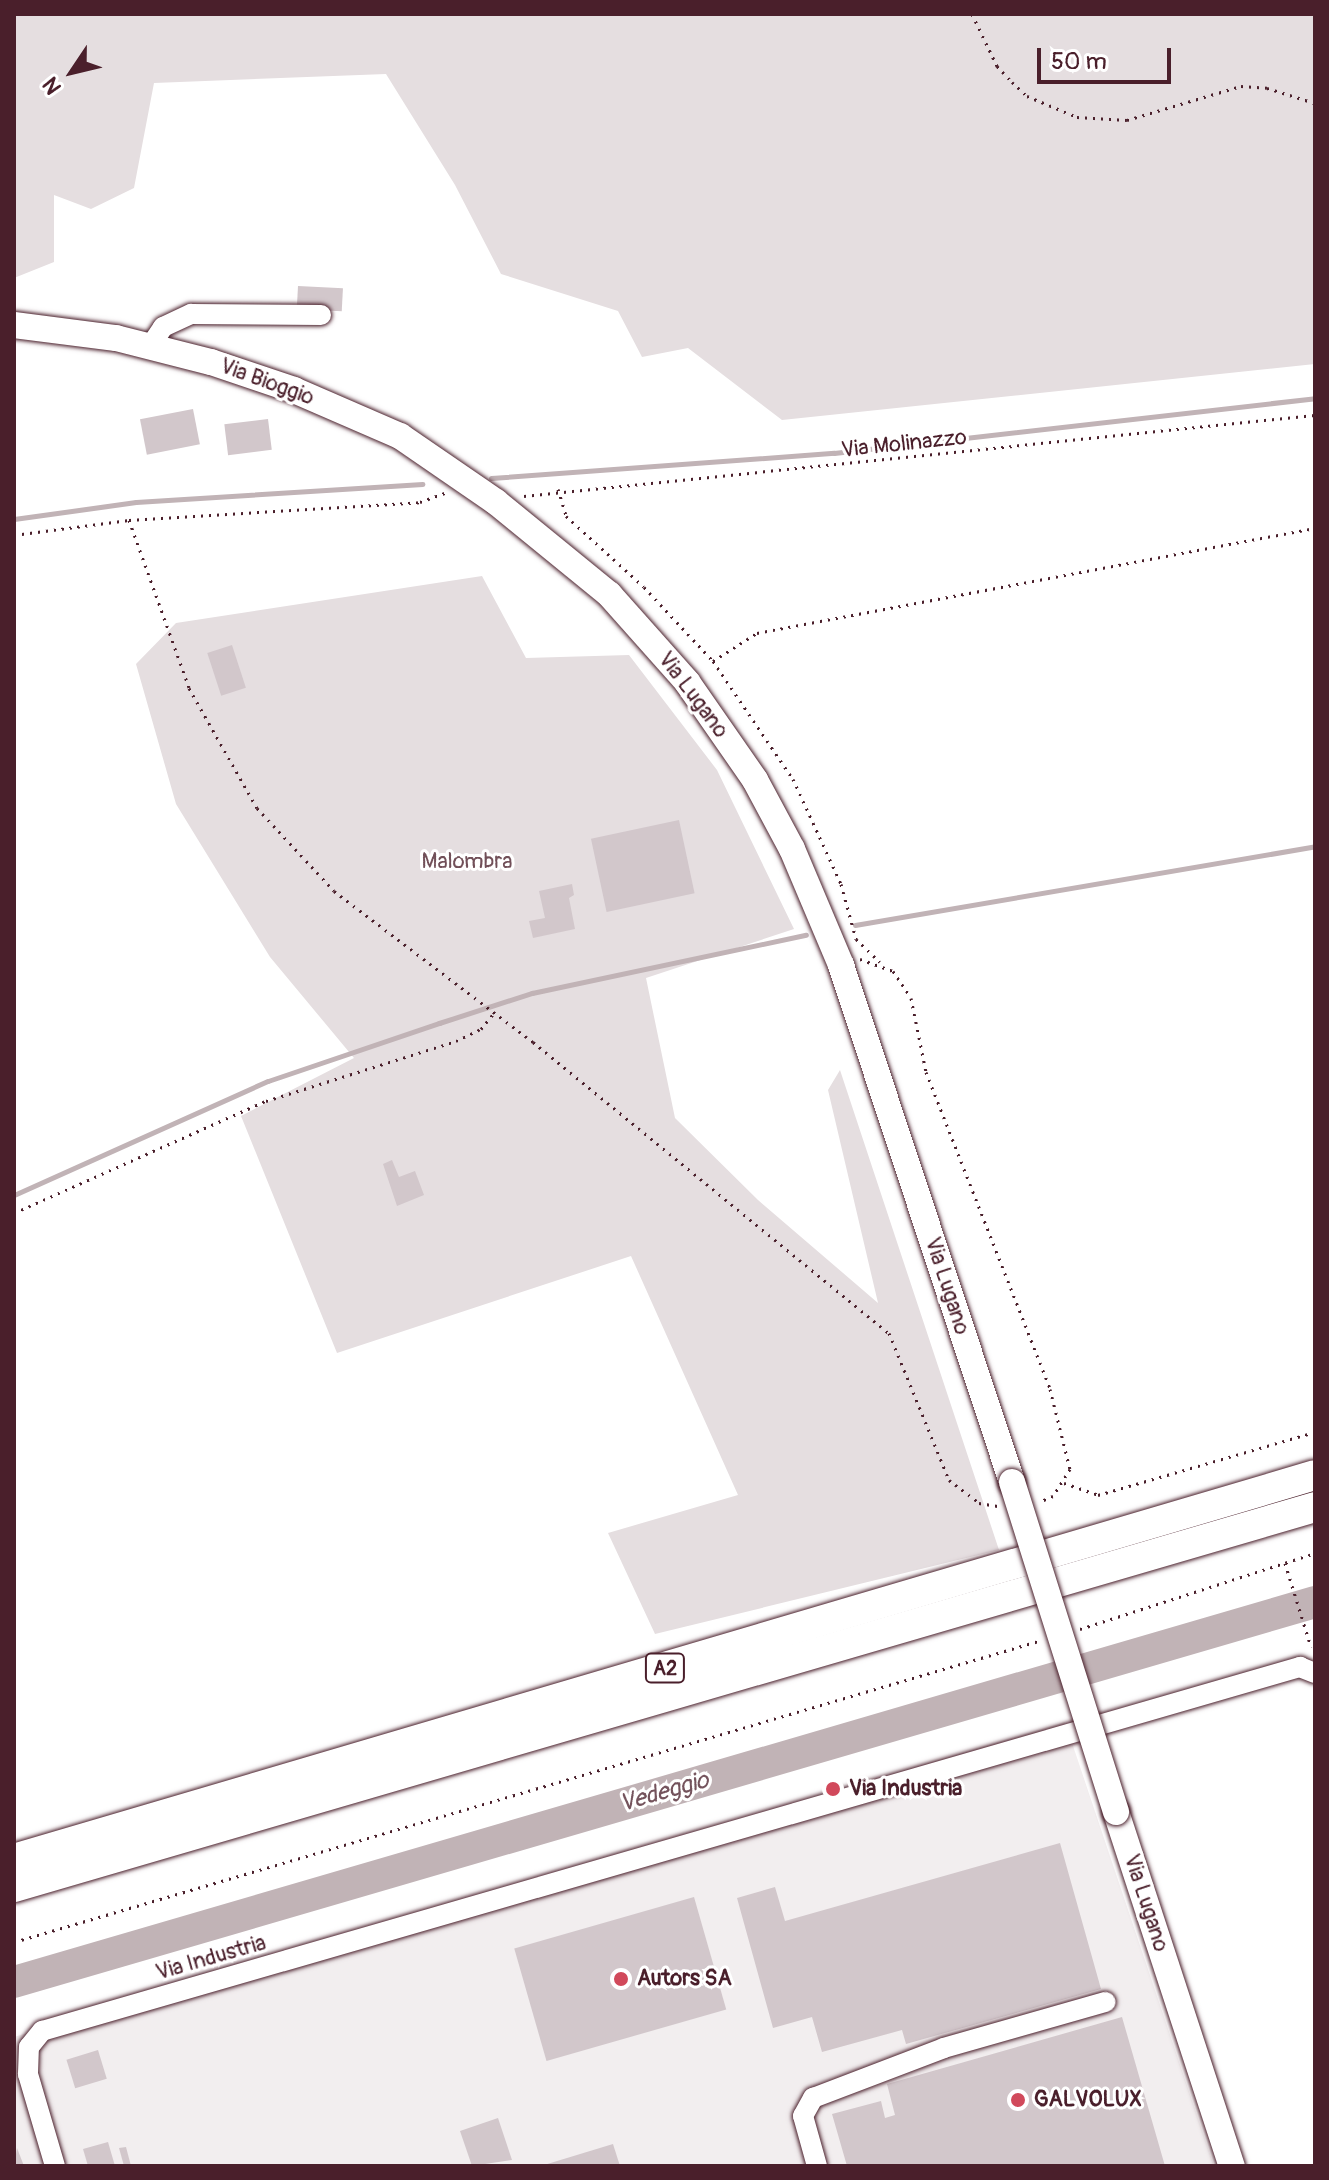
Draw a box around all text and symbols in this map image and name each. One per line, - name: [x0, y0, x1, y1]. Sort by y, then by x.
- north arrow: [32, 32, 112, 112]
- scale bar: [1041, 32, 1175, 82]
- text: 50 m: [1051, 47, 1107, 76]
- text: N: [37, 72, 68, 100]
- street label: Via Bioggio: [216, 353, 318, 411]
- street label: Via Molinazzo: [840, 424, 968, 464]
- street label: Via Lugano: [652, 647, 734, 743]
- park label: Malombra: [422, 849, 512, 875]
- street label: Via Lugano: [919, 1234, 975, 1338]
- road number: A2: [643, 1652, 687, 1684]
- water label: Vedeggio: [616, 1766, 712, 1818]
- place label: Via Industria: [849, 1776, 962, 1802]
- marker: Via Industria: [824, 1780, 842, 1798]
- street label: Via Lugano: [1118, 1851, 1174, 1955]
- street label: Via Industria: [153, 1930, 269, 1986]
- place label: Autors SA: [637, 1966, 732, 1992]
- marker: Autors SA: [612, 1970, 630, 1988]
- place label: GALVOLUX: [1034, 2087, 1142, 2113]
- marker: GALVOLUX: [1009, 2091, 1027, 2109]

